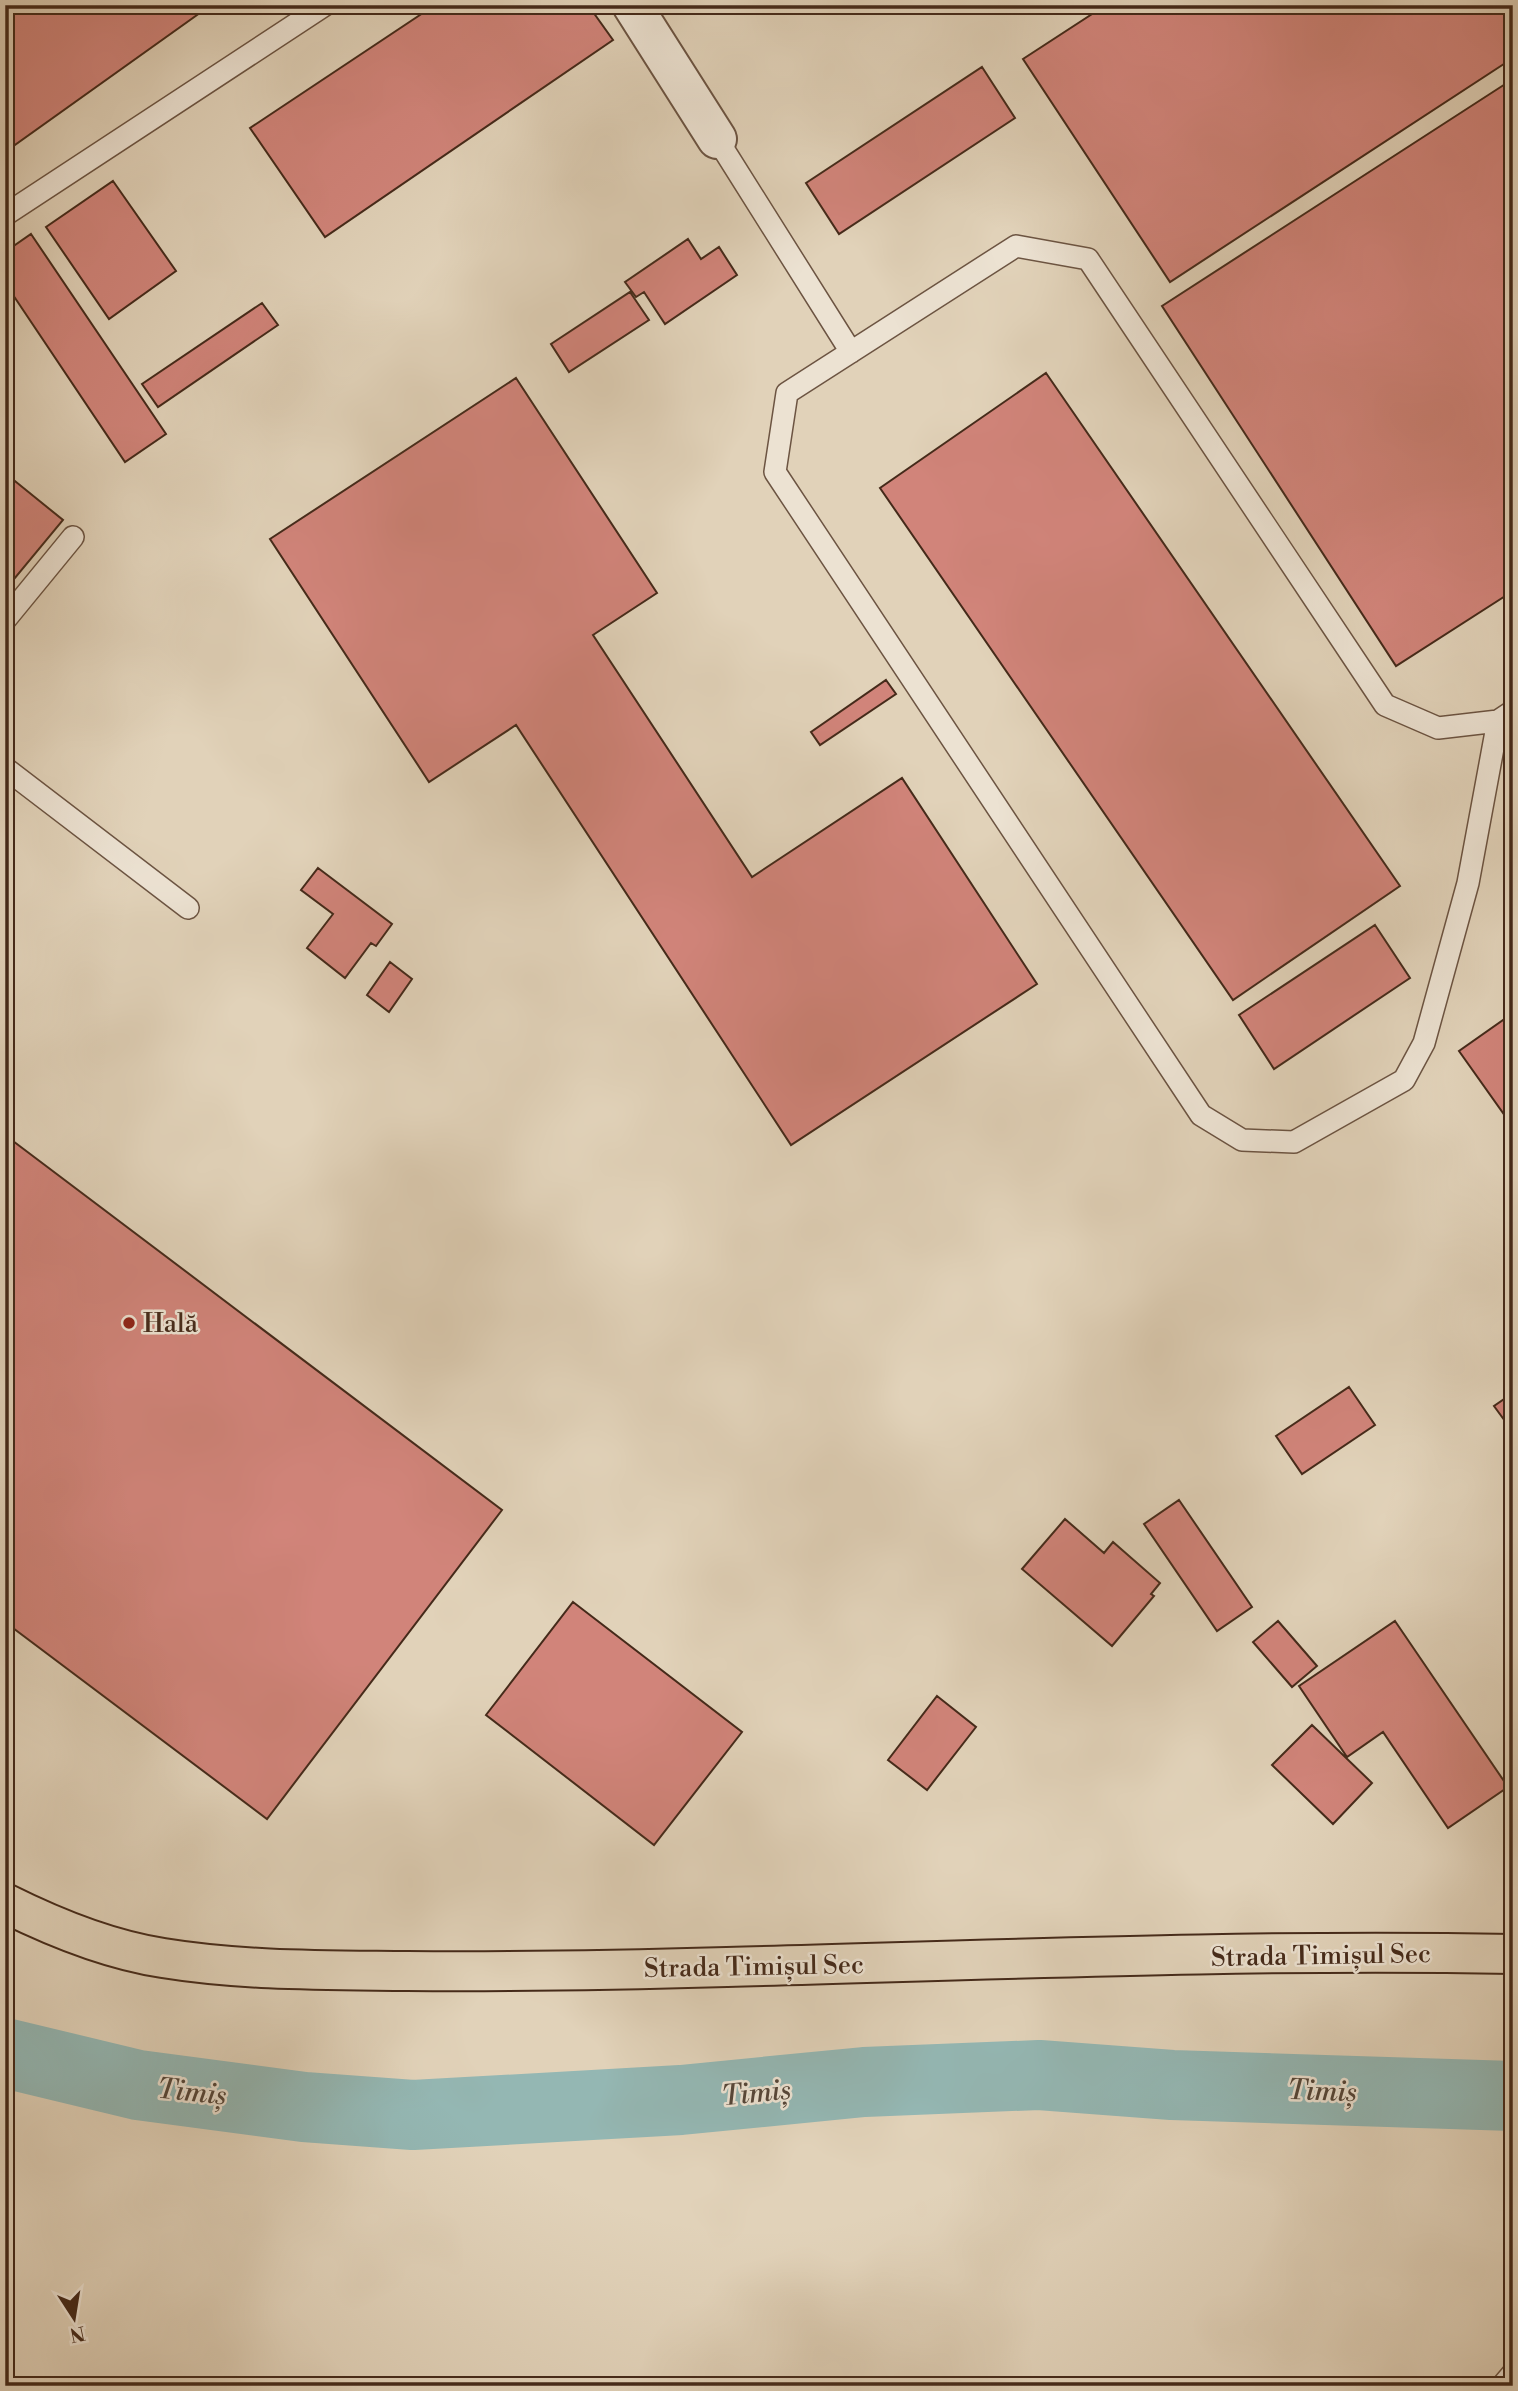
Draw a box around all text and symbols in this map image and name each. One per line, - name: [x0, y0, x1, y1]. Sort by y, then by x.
- place label: Hală: [143, 1308, 199, 1340]
- marker: Hală: [121, 1315, 137, 1331]
- street label: Strada Timișul Sec: [1211, 1938, 1431, 1974]
- street label: Strada Timișul Sec: [644, 1949, 864, 1985]
- water label: Timiș: [155, 2071, 228, 2114]
- water label: Timiș: [720, 2072, 793, 2115]
- water label: Timiș: [1287, 2073, 1357, 2110]
- north arrow: [38, 2282, 108, 2352]
- text: N: [67, 2320, 87, 2347]

